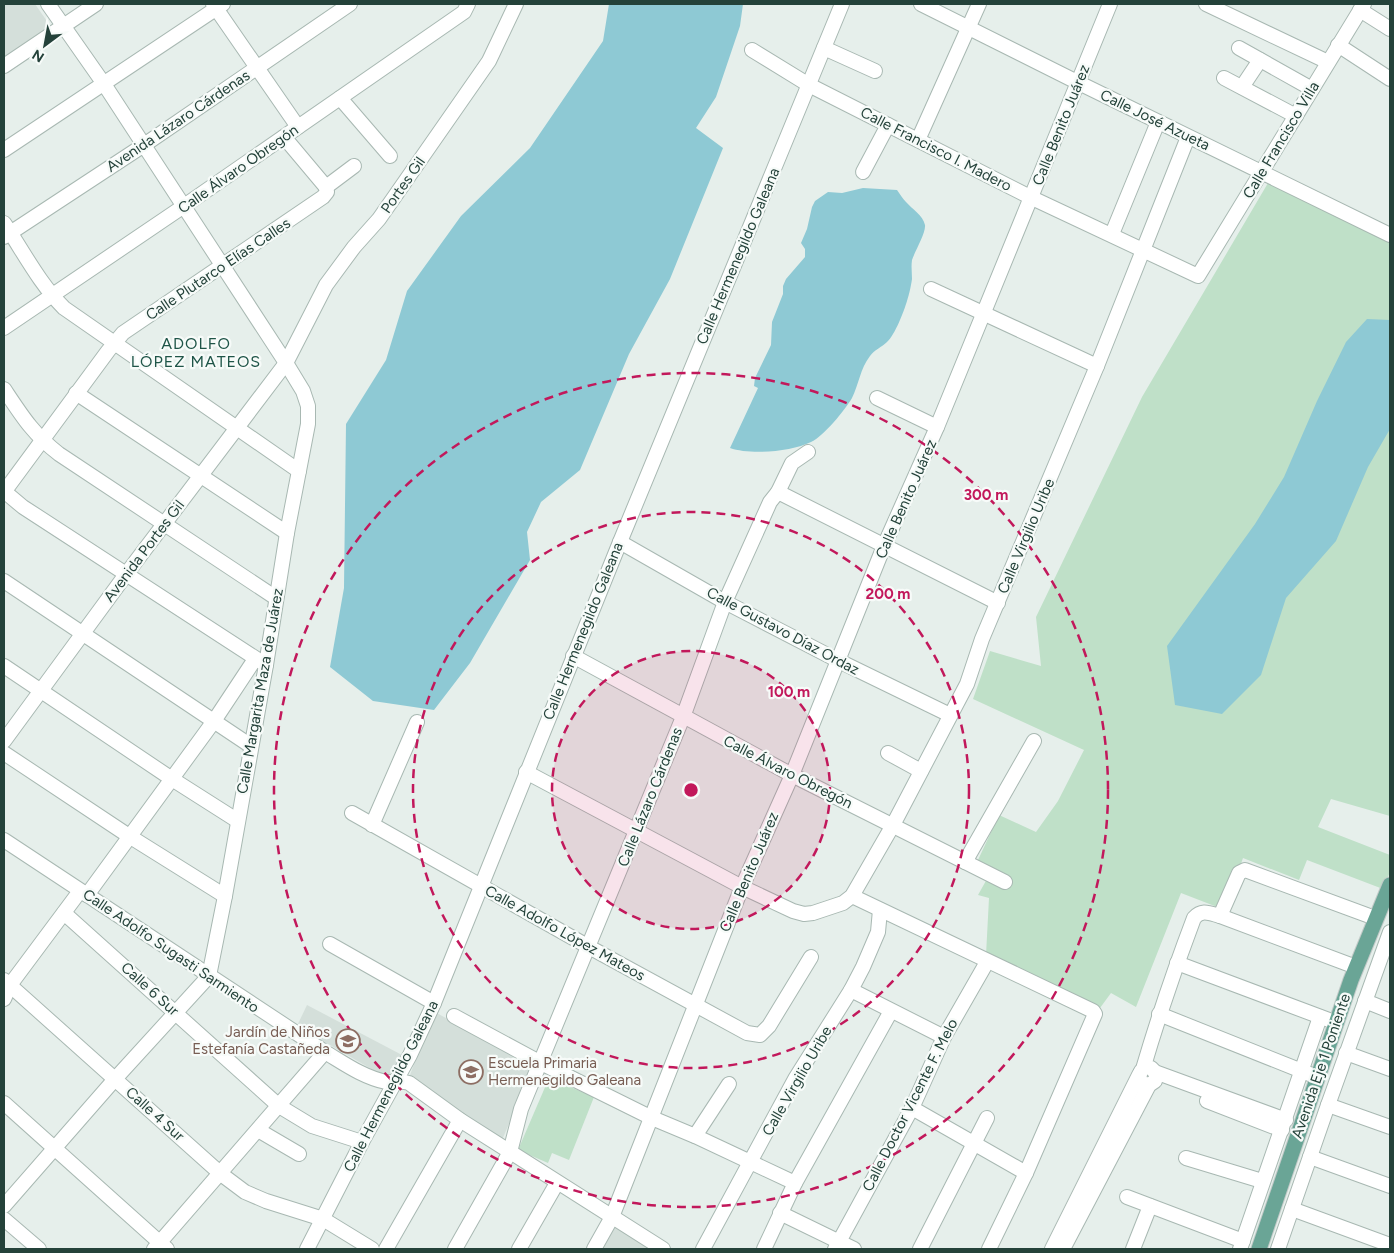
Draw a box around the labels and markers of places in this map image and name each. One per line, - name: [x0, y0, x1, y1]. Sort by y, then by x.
- centre of rings: [682, 781, 700, 799]
- place label: Jardín de Niños Estefanía Castañeda: [192, 1023, 330, 1058]
- school or university icon: Jardín de Niños Estefanía Castañeda: [335, 1028, 361, 1054]
- place label: Escuela Primaria Hermenegildo Galeana: [488, 1054, 641, 1089]
- school or university icon: Escuela Primaria Hermenegildo Galeana: [458, 1059, 484, 1085]

